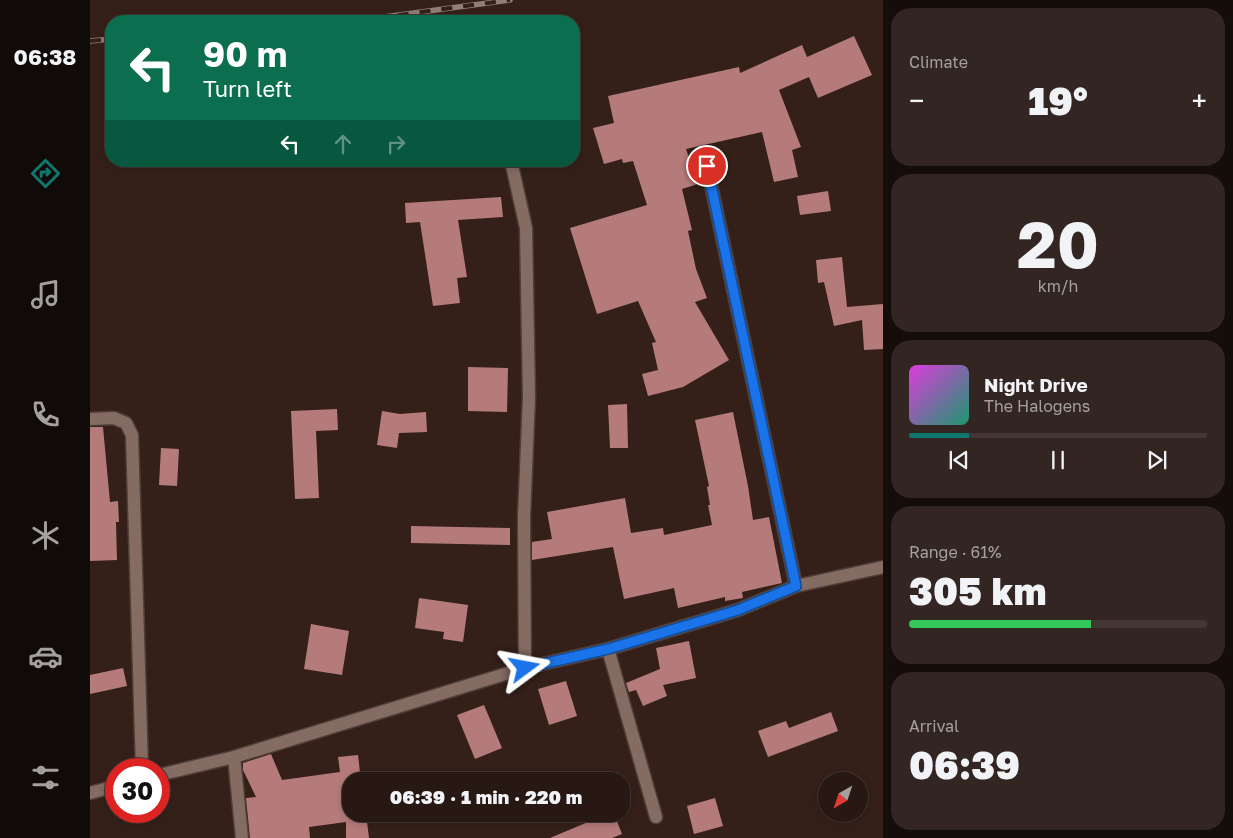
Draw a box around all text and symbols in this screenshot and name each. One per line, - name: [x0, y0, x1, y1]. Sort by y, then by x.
- text: 90 m: [203, 33, 287, 75]
- icon: left: [120, 35, 185, 100]
- text: 06:38: [14, 43, 76, 70]
- text: Climate: [909, 52, 968, 72]
- text: Turn left: [203, 75, 292, 102]
- text: 19°: [1028, 78, 1088, 123]
- text: −: [909, 84, 924, 117]
- text: +: [1192, 84, 1207, 117]
- icon: left: [276, 130, 304, 158]
- icon: ahead: [329, 130, 357, 158]
- icon: right: [382, 130, 410, 158]
- pin: [686, 145, 728, 187]
- icon: arrive: [693, 152, 721, 180]
- icon: directions: [28, 156, 63, 191]
- text: 20: [1017, 204, 1099, 282]
- text: km/h: [1038, 276, 1078, 296]
- icon: music: [28, 277, 63, 312]
- text: Night Drive: [984, 373, 1088, 396]
- text: The Halogens: [984, 396, 1090, 416]
- icon: phone: [28, 397, 63, 432]
- icon: previous: [945, 446, 973, 474]
- icon: pause: [1044, 446, 1072, 474]
- icon: next: [1143, 446, 1171, 474]
- icon: climate: [28, 518, 63, 553]
- text: Range · 61%: [909, 542, 1001, 562]
- text: 305 km: [909, 568, 1047, 613]
- icon: car: [28, 639, 63, 674]
- position arrow: [498, 641, 550, 693]
- text: Arrival: [909, 716, 959, 736]
- text: 06:39: [909, 742, 1020, 787]
- speed limit sign: 30: [105, 758, 170, 823]
- icon: filters: [28, 760, 63, 795]
- north arrow: [818, 772, 868, 822]
- map controls: [818, 772, 868, 822]
- text: 06:39 · 1 min · 220 m: [390, 785, 582, 808]

